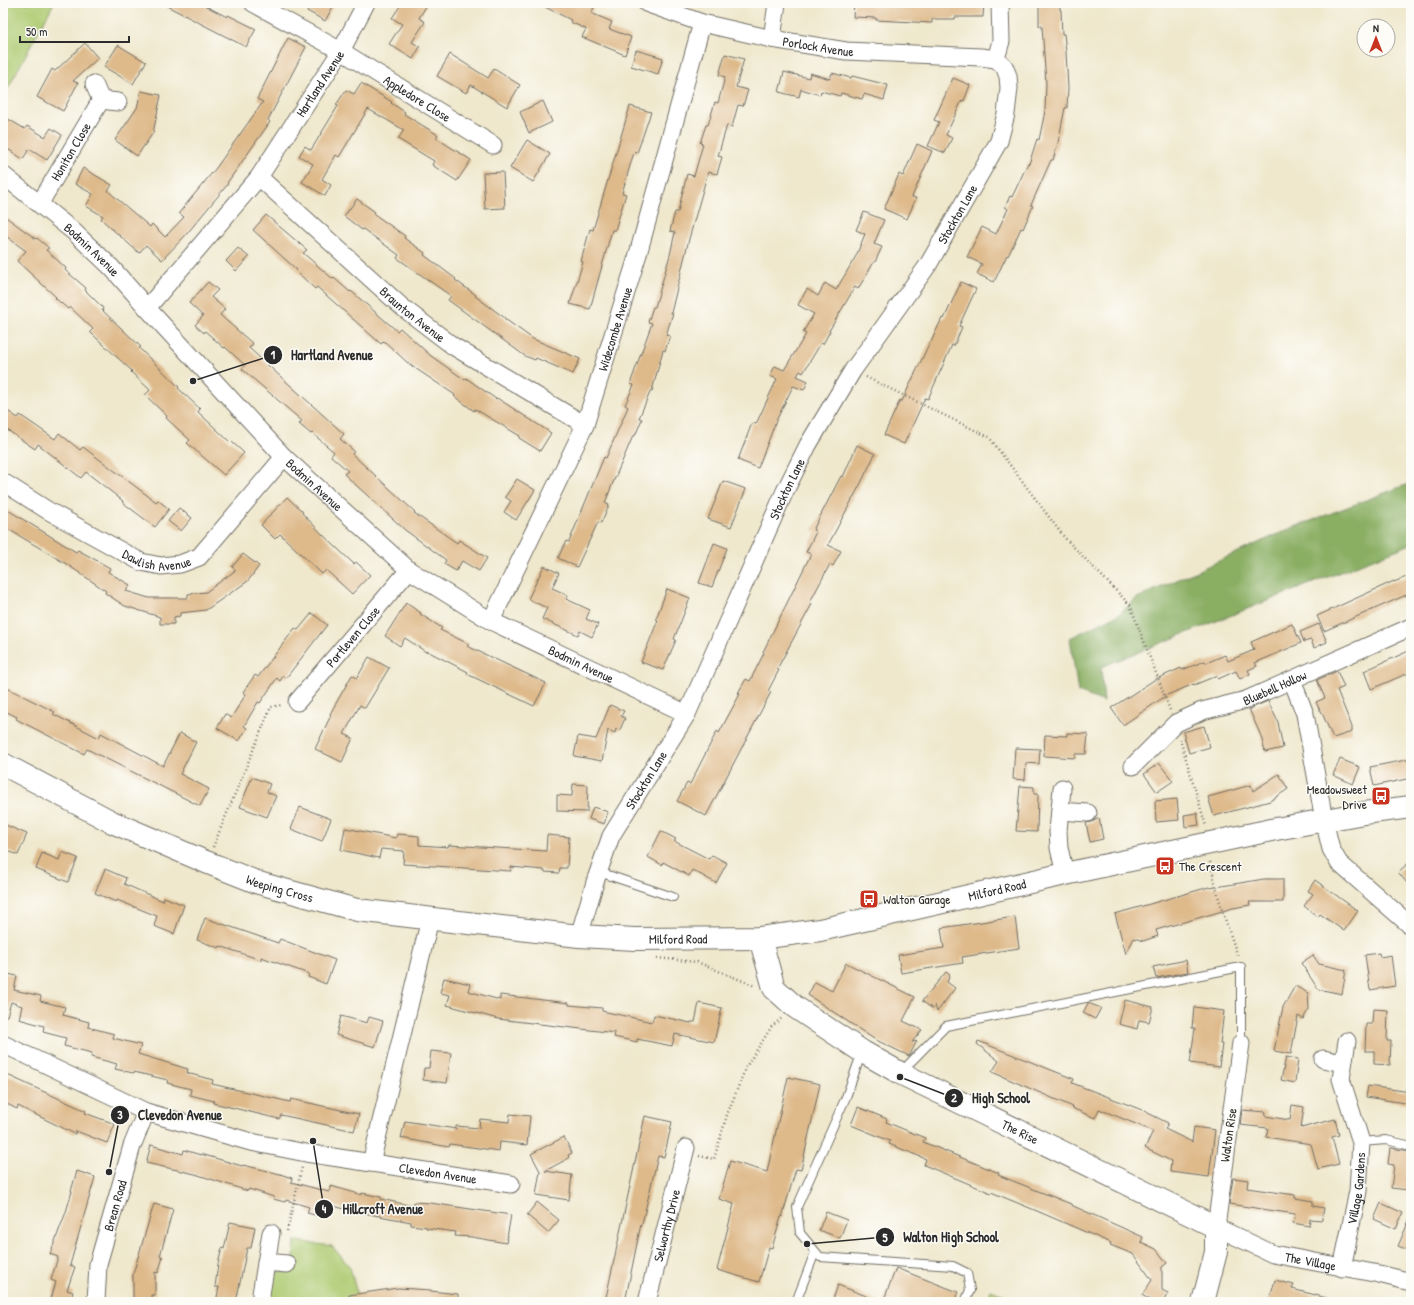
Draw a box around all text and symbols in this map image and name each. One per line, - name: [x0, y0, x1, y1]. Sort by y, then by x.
- scale bar: [20, 18, 129, 44]
- north arrow: [1356, 18, 1396, 58]
- text: N: [1373, 21, 1379, 35]
- text: 50 m: [26, 23, 47, 40]
- street label: Porlock Avenue: [781, 32, 854, 60]
- street label: Hartland Avenue: [292, 47, 348, 120]
- street label: Appledore Close: [380, 71, 454, 126]
- street label: Honiton Close: [46, 119, 95, 184]
- street label: Stockton Lane: [933, 181, 981, 247]
- street label: Bodmin Avenue: [60, 218, 124, 280]
- street label: Braunton Avenue: [376, 282, 449, 346]
- street label: Widecombe Avenue: [593, 285, 636, 373]
- callout: Hartland Avenue: [263, 342, 381, 368]
- text: Hartland Avenue: [291, 345, 373, 364]
- text: 1: [271, 346, 276, 363]
- street label: Bodmin Avenue: [282, 454, 347, 515]
- street label: Stockton Lane: [765, 455, 809, 522]
- street label: Dawlish Avenue: [119, 545, 193, 575]
- street label: Portleven Close: [322, 602, 384, 671]
- street label: Bodmin Avenue: [546, 641, 617, 687]
- street label: Bluebell Hollow: [1240, 665, 1309, 709]
- street label: Stockton Lane: [621, 747, 671, 813]
- place label: Meadowsweet Drive: [1307, 780, 1368, 813]
- bus stop icon: Meadowsweet Drive: [1370, 785, 1392, 807]
- bus stop icon: The Crescent: [1154, 855, 1176, 877]
- place label: The Crescent: [1179, 857, 1242, 875]
- street label: Weeping Cross: [243, 870, 315, 907]
- street label: Milford Road: [966, 874, 1028, 905]
- bus stop icon: Walton Garage: [858, 888, 880, 910]
- place label: Walton Garage: [883, 890, 951, 908]
- street label: Milford Road: [649, 929, 707, 948]
- callout: High School: [944, 1085, 1038, 1111]
- text: High School: [972, 1088, 1030, 1109]
- text: 2: [951, 1089, 957, 1106]
- callout: Clevedon Avenue: [110, 1102, 230, 1128]
- text: Clevedon Avenue: [138, 1105, 223, 1124]
- text: 3: [117, 1106, 123, 1123]
- street label: Walton Rise: [1215, 1107, 1241, 1163]
- street label: The Rise: [999, 1115, 1042, 1148]
- street label: Village Gardens: [1342, 1152, 1369, 1226]
- street label: Clevedon Avenue: [398, 1158, 478, 1188]
- street label: Brean Road: [99, 1178, 131, 1233]
- street label: Selworthy Drive: [649, 1187, 684, 1263]
- callout: Hillcroft Avenue: [314, 1196, 431, 1222]
- text: Hillcroft Avenue: [343, 1199, 424, 1218]
- text: 4: [322, 1200, 327, 1217]
- callout: Walton High School: [875, 1224, 1007, 1250]
- text: Walton High School: [903, 1227, 999, 1248]
- text: 5: [882, 1229, 888, 1246]
- street label: The Village: [1284, 1247, 1338, 1275]

